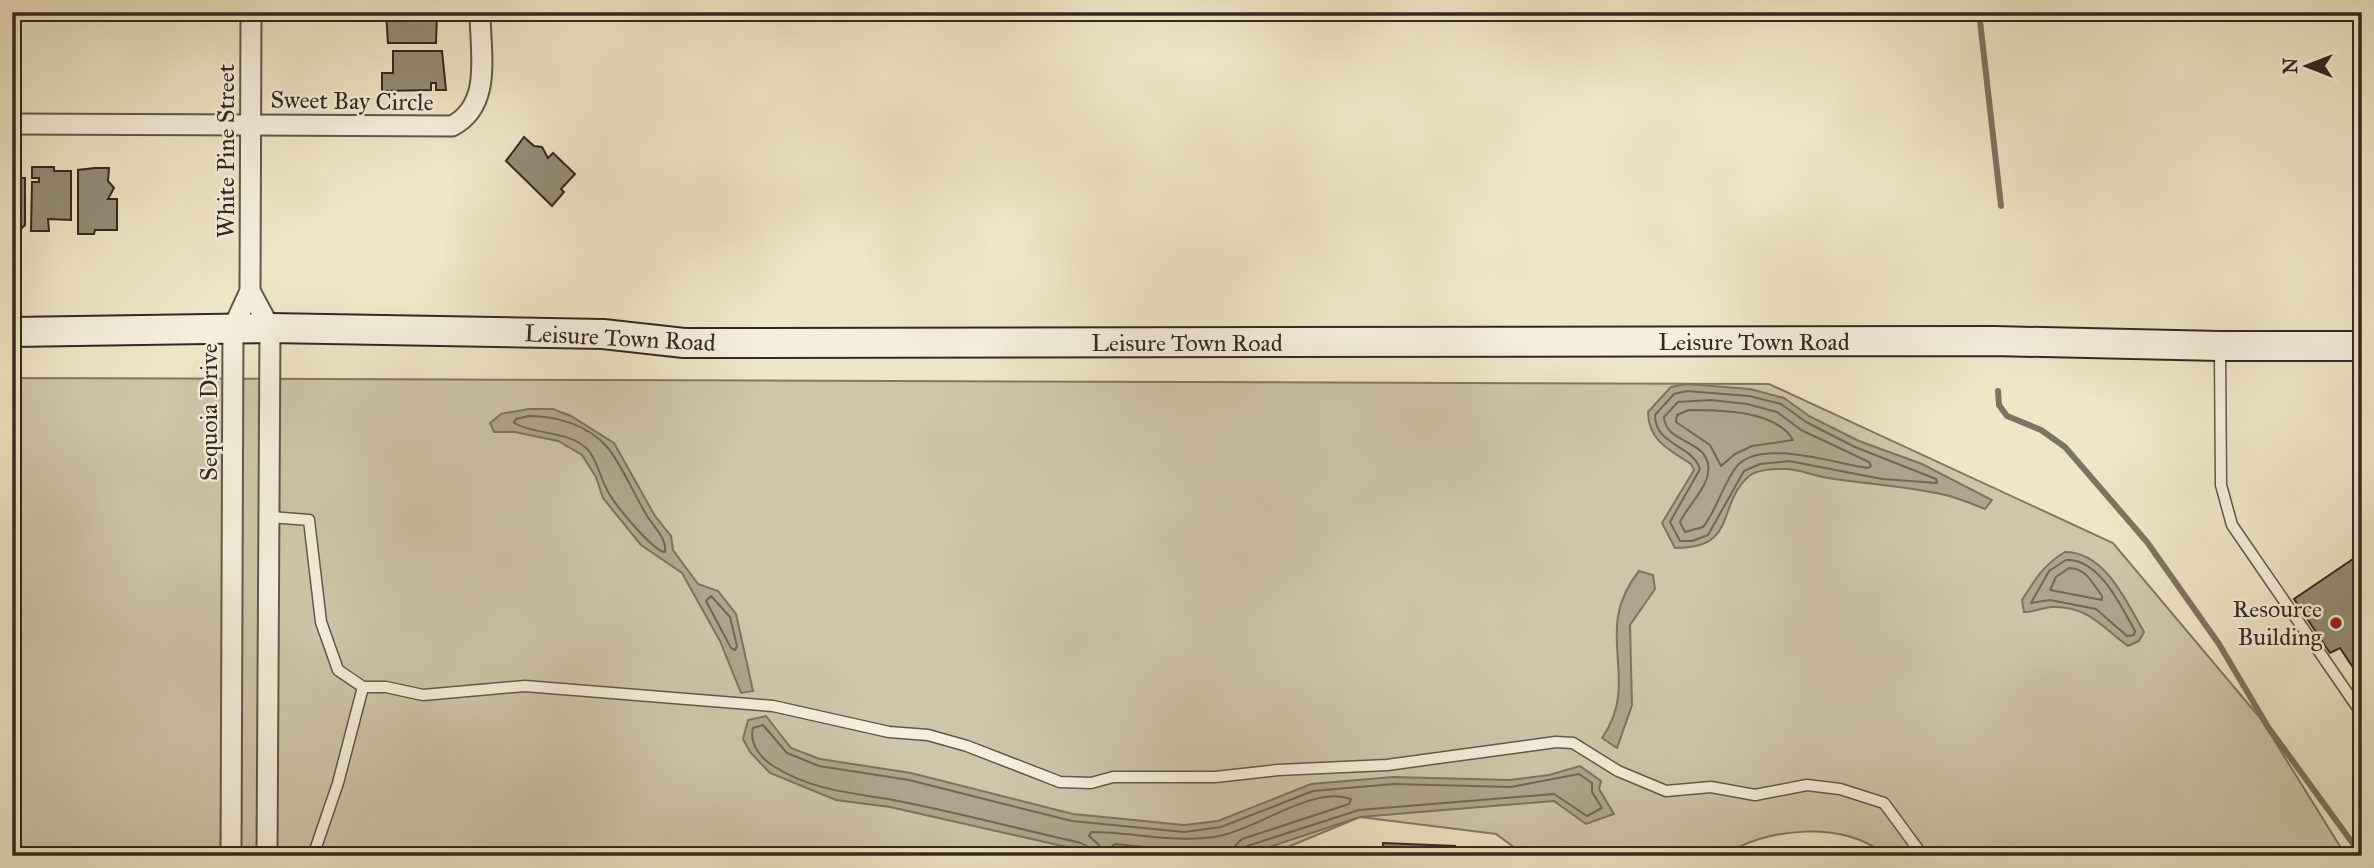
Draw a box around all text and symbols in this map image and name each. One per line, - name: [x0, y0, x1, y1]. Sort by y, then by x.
- north arrow: [2272, 32, 2342, 102]
- text: N: [2279, 58, 2302, 74]
- street label: White Pine Street: [211, 63, 241, 238]
- street label: Sweet Bay Circle: [270, 85, 434, 117]
- street label: Leisure Town Road: [524, 318, 716, 358]
- street label: Leisure Town Road: [1658, 327, 1850, 357]
- street label: Leisure Town Road: [1091, 328, 1283, 358]
- street label: Sequoia Drive: [194, 343, 224, 481]
- place label: Resource Building: [2232, 594, 2323, 652]
- marker: Resource Building: [2328, 615, 2344, 631]

